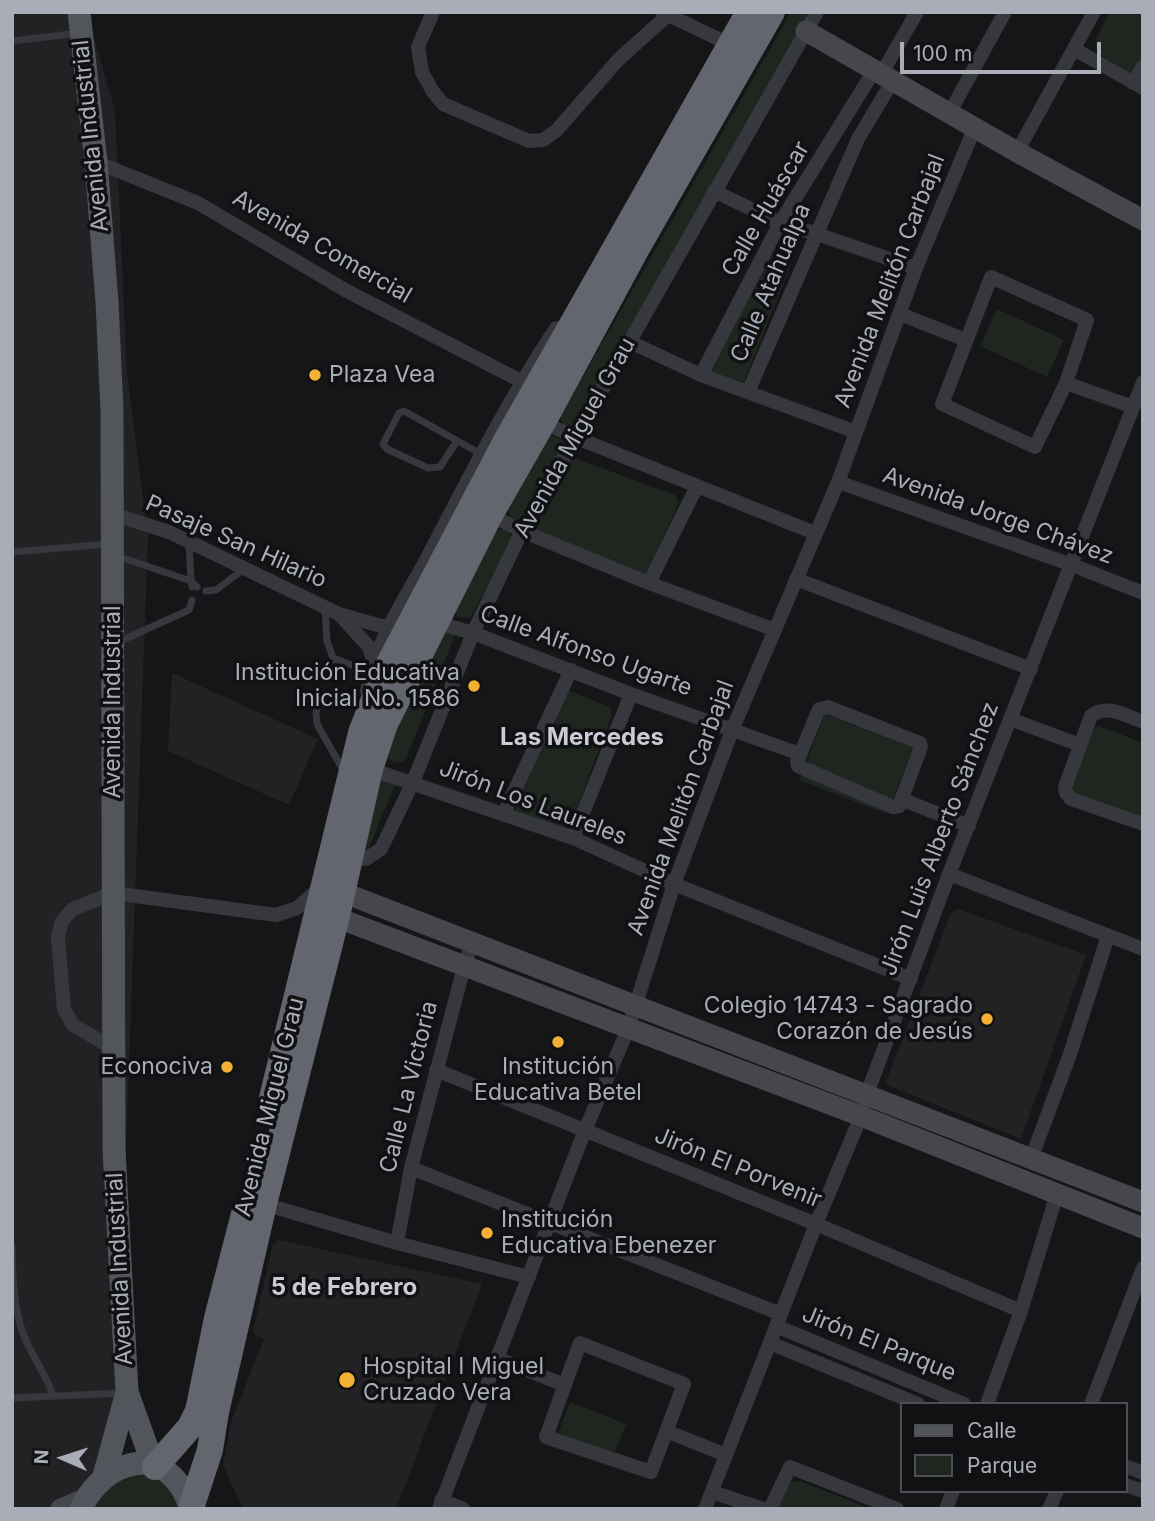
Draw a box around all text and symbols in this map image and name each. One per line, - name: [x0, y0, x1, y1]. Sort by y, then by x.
- scale bar: [903, 28, 1104, 72]
- street label: Avenida Industrial: [67, 39, 115, 233]
- text: 100 m: [913, 41, 972, 66]
- street label: Calle Huáscar: [716, 137, 816, 281]
- street label: Avenida Melitón Carbajal: [829, 150, 951, 412]
- street label: Avenida Comercial: [227, 184, 417, 310]
- street label: Calle Atahualpa: [725, 200, 817, 366]
- street label: Avenida Miguel Grau: [508, 333, 642, 543]
- place label: Plaza Vea: [329, 361, 436, 389]
- marker: Plaza Vea: [307, 367, 323, 383]
- street label: Avenida Jorge Chávez: [879, 461, 1117, 571]
- street label: Pasaje San Hilario: [141, 490, 331, 594]
- street label: Calle Alfonso Ugarte: [476, 600, 696, 702]
- street label: Avenida Industrial: [99, 605, 127, 799]
- place label: Institución Educativa Inicial No. 1586: [235, 659, 460, 713]
- street label: Avenida Melitón Carbajal: [622, 677, 740, 939]
- marker: Institución Educativa Inicial No. 1586: [466, 678, 482, 694]
- street label: Jirón Luis Alberto Sánchez: [875, 698, 1005, 980]
- district label: Las Mercedes: [500, 724, 664, 752]
- street label: Jirón Los Laureles: [435, 755, 631, 851]
- place label: Colegio 14743 - Sagrado Corazón de Jesús: [704, 992, 973, 1046]
- street label: Avenida Miguel Grau: [229, 995, 311, 1219]
- street label: Calle La Victoria: [374, 998, 444, 1176]
- marker: Colegio 14743 - Sagrado Corazón de Jesús: [979, 1011, 995, 1027]
- marker: Institución Educativa Betel: [550, 1034, 566, 1050]
- place label: Econociva: [100, 1053, 213, 1081]
- place label: Institución Educativa Betel: [474, 1053, 642, 1107]
- marker: Econociva: [219, 1059, 235, 1075]
- street label: Jirón El Porvenir: [650, 1122, 826, 1214]
- street label: Avenida Industrial: [101, 1172, 139, 1366]
- place label: Institución Educativa Ebenezer: [501, 1206, 716, 1260]
- marker: Institución Educativa Ebenezer: [479, 1225, 495, 1241]
- district label: 5 de Febrero: [271, 1274, 417, 1302]
- street label: Jirón El Parque: [798, 1301, 960, 1387]
- place label: Hospital I Miguel Cruzado Vera: [363, 1353, 544, 1407]
- marker: Hospital I Miguel Cruzado Vera: [337, 1370, 357, 1390]
- legend: [900, 1402, 1127, 1493]
- text: Calle: [967, 1418, 1017, 1443]
- north arrow: [28, 1423, 98, 1493]
- text: N: [30, 1449, 53, 1465]
- text: Parque: [967, 1453, 1037, 1478]

